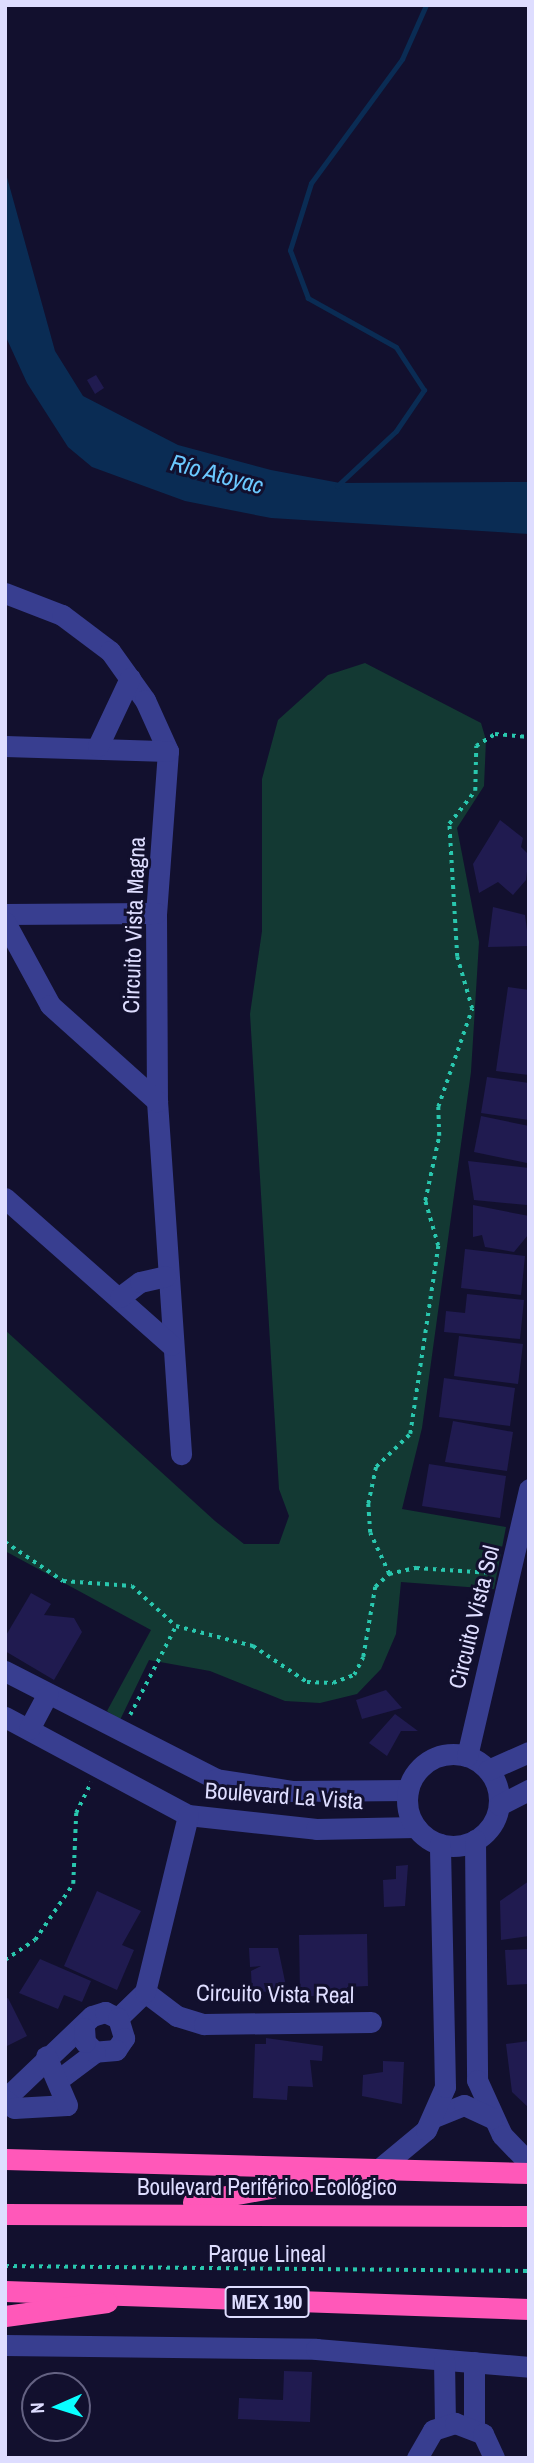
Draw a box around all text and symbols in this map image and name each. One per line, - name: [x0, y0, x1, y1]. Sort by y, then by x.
- water label: Río Atoyac: [167, 448, 267, 500]
- street label: Circuito Vista Magna: [117, 836, 151, 1014]
- street label: Circuito Vista Sol: [443, 1543, 505, 1691]
- street label: Boulevard La Vista: [204, 1777, 364, 1815]
- street label: Circuito Vista Real: [196, 1979, 354, 2009]
- street label: Boulevard Periférico Ecológico: [137, 2173, 397, 2201]
- street label: Parque Lineal: [208, 2240, 326, 2268]
- road number: MEX 190: [223, 2284, 311, 2320]
- north arrow: [21, 2372, 91, 2442]
- text: N: [24, 2402, 50, 2414]

